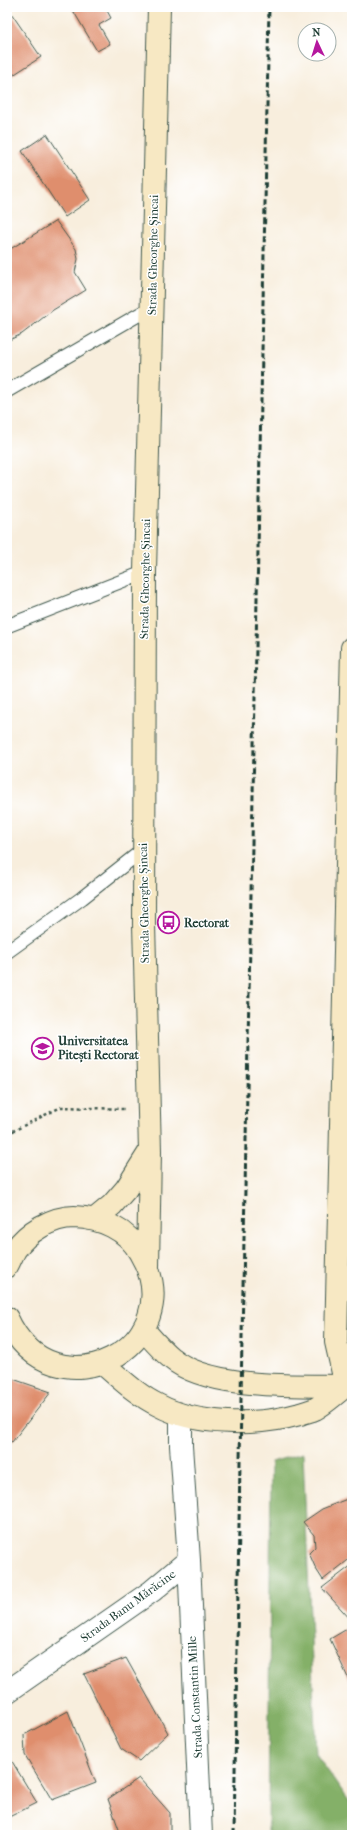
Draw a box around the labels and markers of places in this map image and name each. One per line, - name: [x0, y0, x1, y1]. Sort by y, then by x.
- bus stop icon: Rectorat: [156, 910, 182, 936]
- place label: Rectorat: [184, 916, 230, 930]
- place label: Universitatea Pitești Rectorat: [57, 1034, 139, 1063]
- school or university icon: Universitatea Pitești Rectorat: [29, 1035, 55, 1061]

